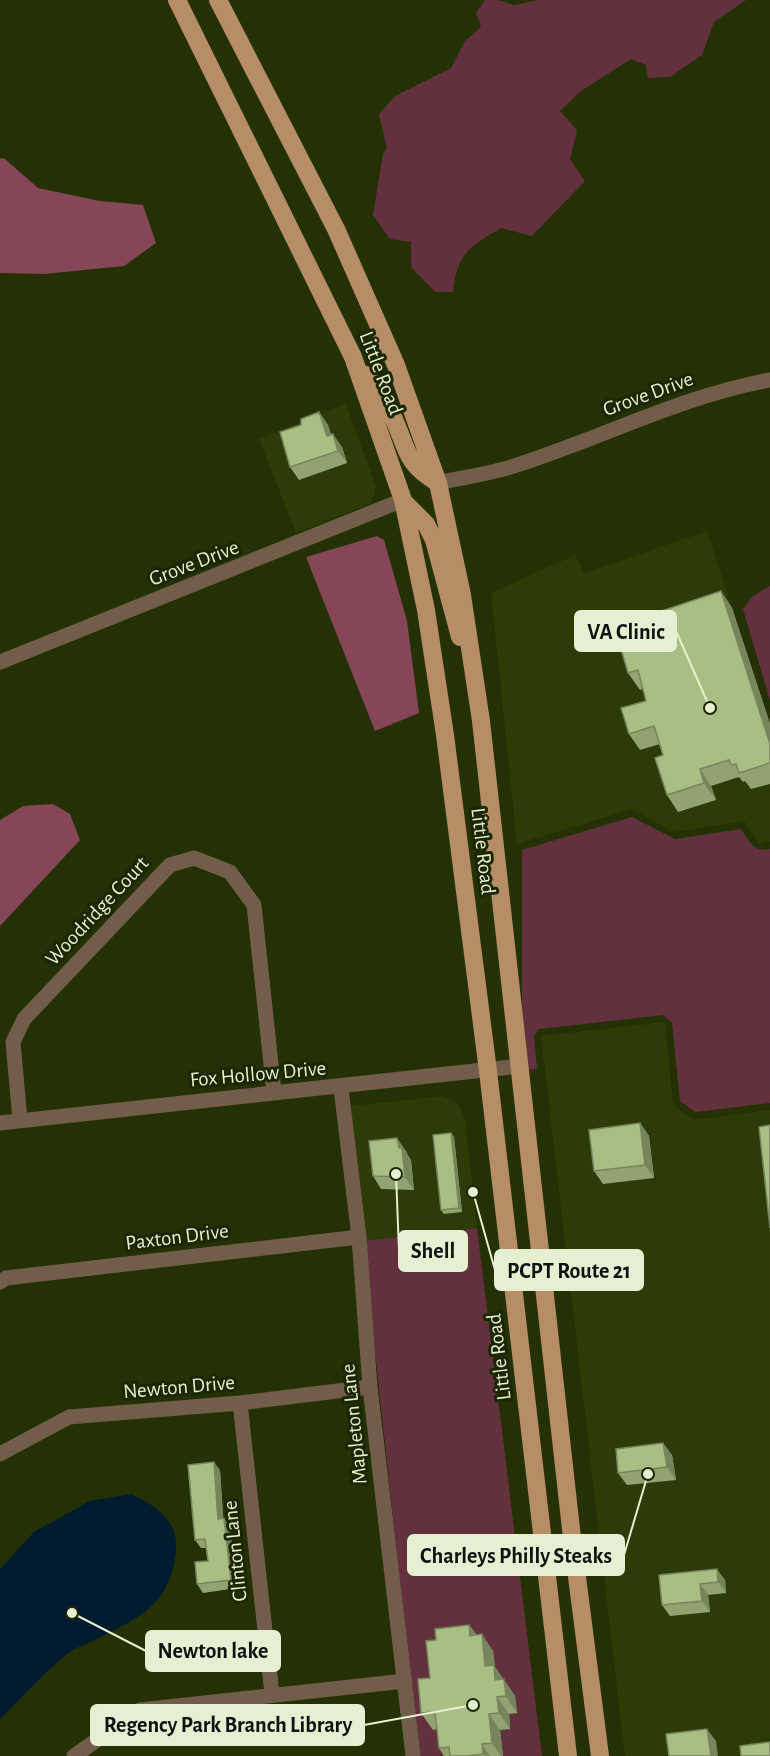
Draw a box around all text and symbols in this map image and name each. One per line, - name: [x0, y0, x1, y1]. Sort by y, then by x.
- street label: Little Road: [356, 328, 406, 418]
- street label: Grove Drive: [600, 368, 696, 420]
- street label: Grove Drive: [146, 536, 242, 590]
- callout: VA Clinic: [575, 611, 676, 651]
- text: VA Clinic: [587, 621, 665, 643]
- street label: Little Road: [467, 806, 499, 896]
- street label: Woodridge Court: [41, 852, 153, 969]
- street label: Fox Hollow Drive: [189, 1058, 327, 1090]
- street label: Paxton Drive: [124, 1220, 230, 1254]
- callout: Shell: [399, 1231, 467, 1271]
- text: Shell: [411, 1240, 455, 1262]
- callout: PCPT Route 21: [495, 1250, 643, 1290]
- text: PCPT Route 21: [507, 1260, 631, 1282]
- street label: Little Road: [483, 1312, 515, 1402]
- street label: Mapleton Lane: [337, 1363, 371, 1485]
- street label: Newton Drive: [122, 1372, 236, 1402]
- street label: Clinton Lane: [219, 1499, 251, 1603]
- callout: Charleys Philly Steaks: [408, 1535, 624, 1575]
- text: Charleys Philly Steaks: [420, 1545, 612, 1568]
- callout: Newton lake: [146, 1631, 280, 1671]
- text: Newton lake: [158, 1640, 268, 1662]
- callout: Regency Park Branch Library: [91, 1705, 364, 1745]
- text: Regency Park Branch Library: [104, 1714, 352, 1737]

